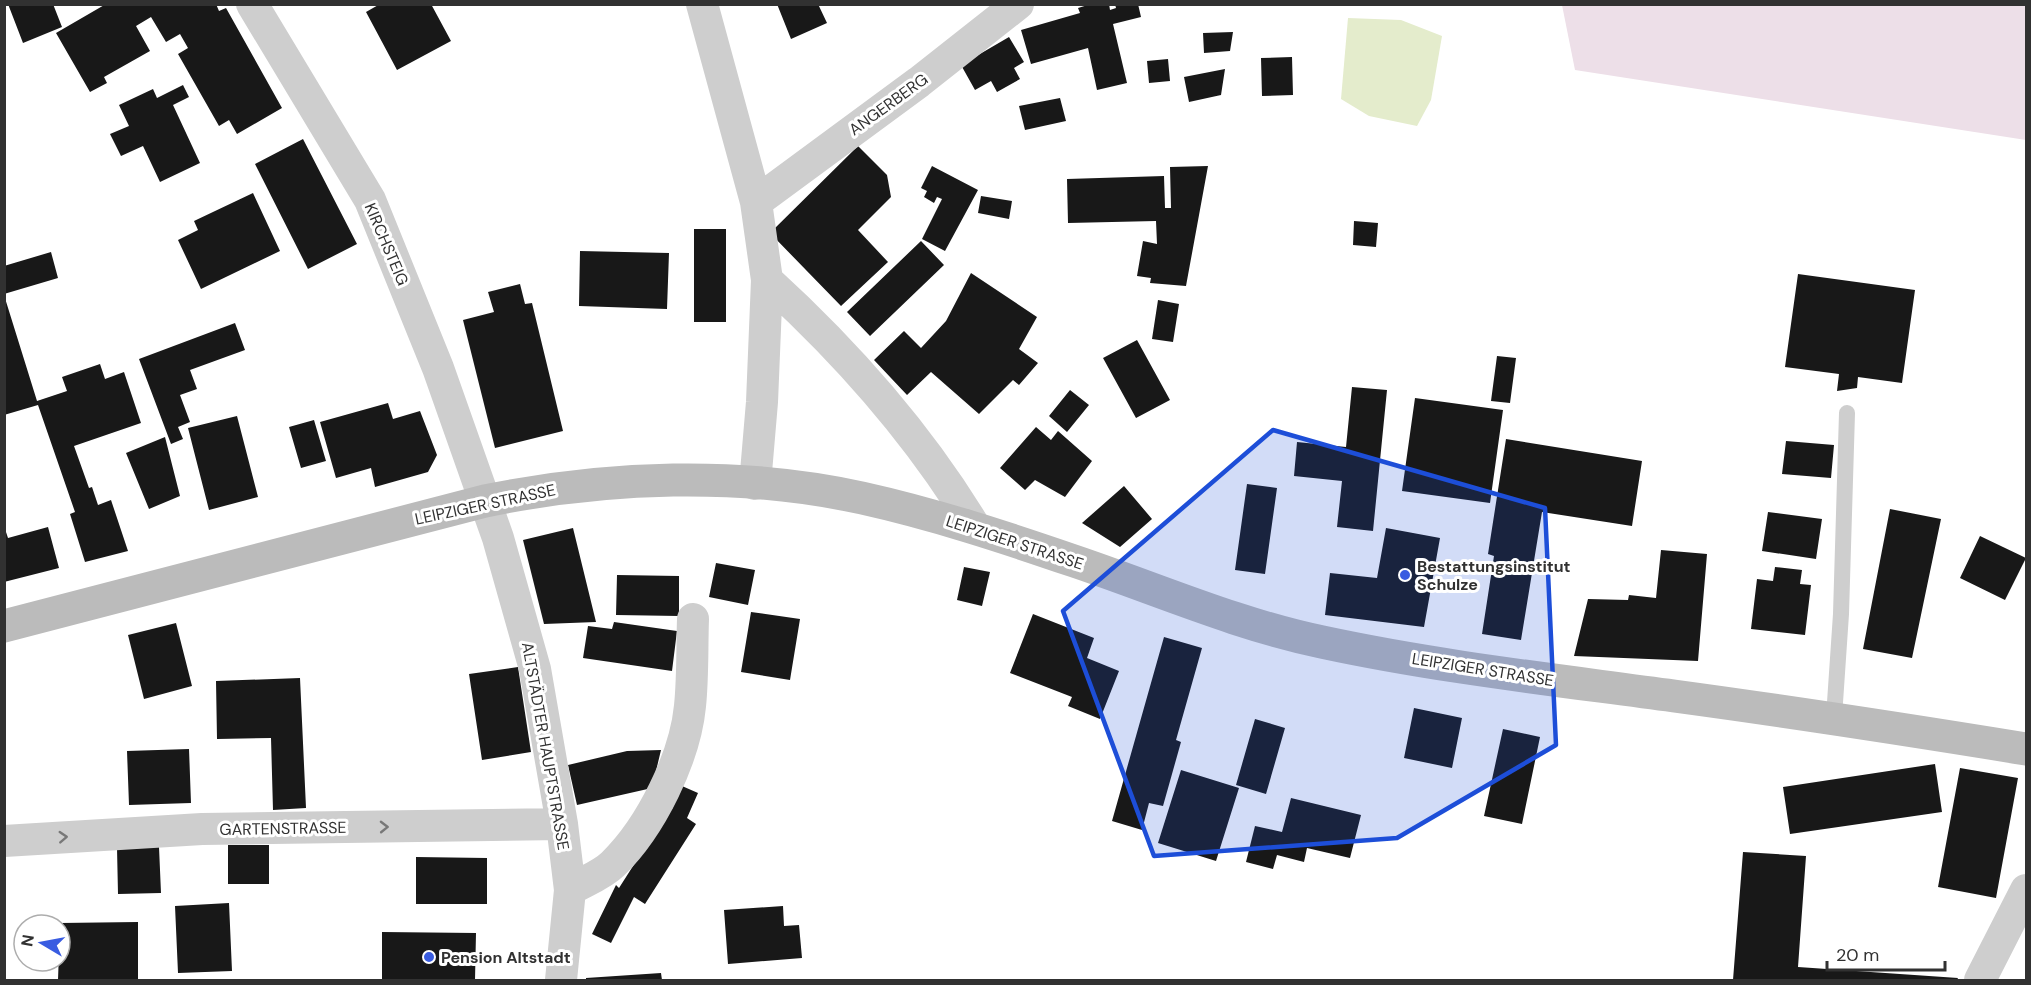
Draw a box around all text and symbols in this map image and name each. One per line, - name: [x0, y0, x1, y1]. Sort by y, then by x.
- street label: ANGERBERG: [845, 69, 932, 140]
- street label: KIRCHSTEIG: [360, 200, 413, 289]
- street label: LEIPZIGER STRASSE: [413, 479, 557, 530]
- street label: LEIPZIGER STRASSE: [943, 510, 1086, 575]
- place label: Bestattungsinstitut Schulze: [1417, 556, 1571, 595]
- marker: Bestattungsinstitut Schulze: [1398, 568, 1412, 582]
- street label: ALTSTÄDTER HAUPTSTRASSE: [517, 640, 574, 852]
- street label: LEIPZIGER STRASSE: [1411, 648, 1555, 691]
- street label: GARTENSTRASSE: [219, 817, 347, 840]
- one-way arrow: [379, 820, 388, 833]
- one-way arrow: [58, 831, 67, 844]
- north arrow: [12, 913, 72, 973]
- text: N: [16, 933, 39, 948]
- scale bar: [1827, 934, 1946, 972]
- text: 20 m: [1836, 943, 1879, 967]
- place label: Pension Altstadt: [441, 947, 571, 968]
- marker: Pension Altstadt: [422, 950, 436, 964]

